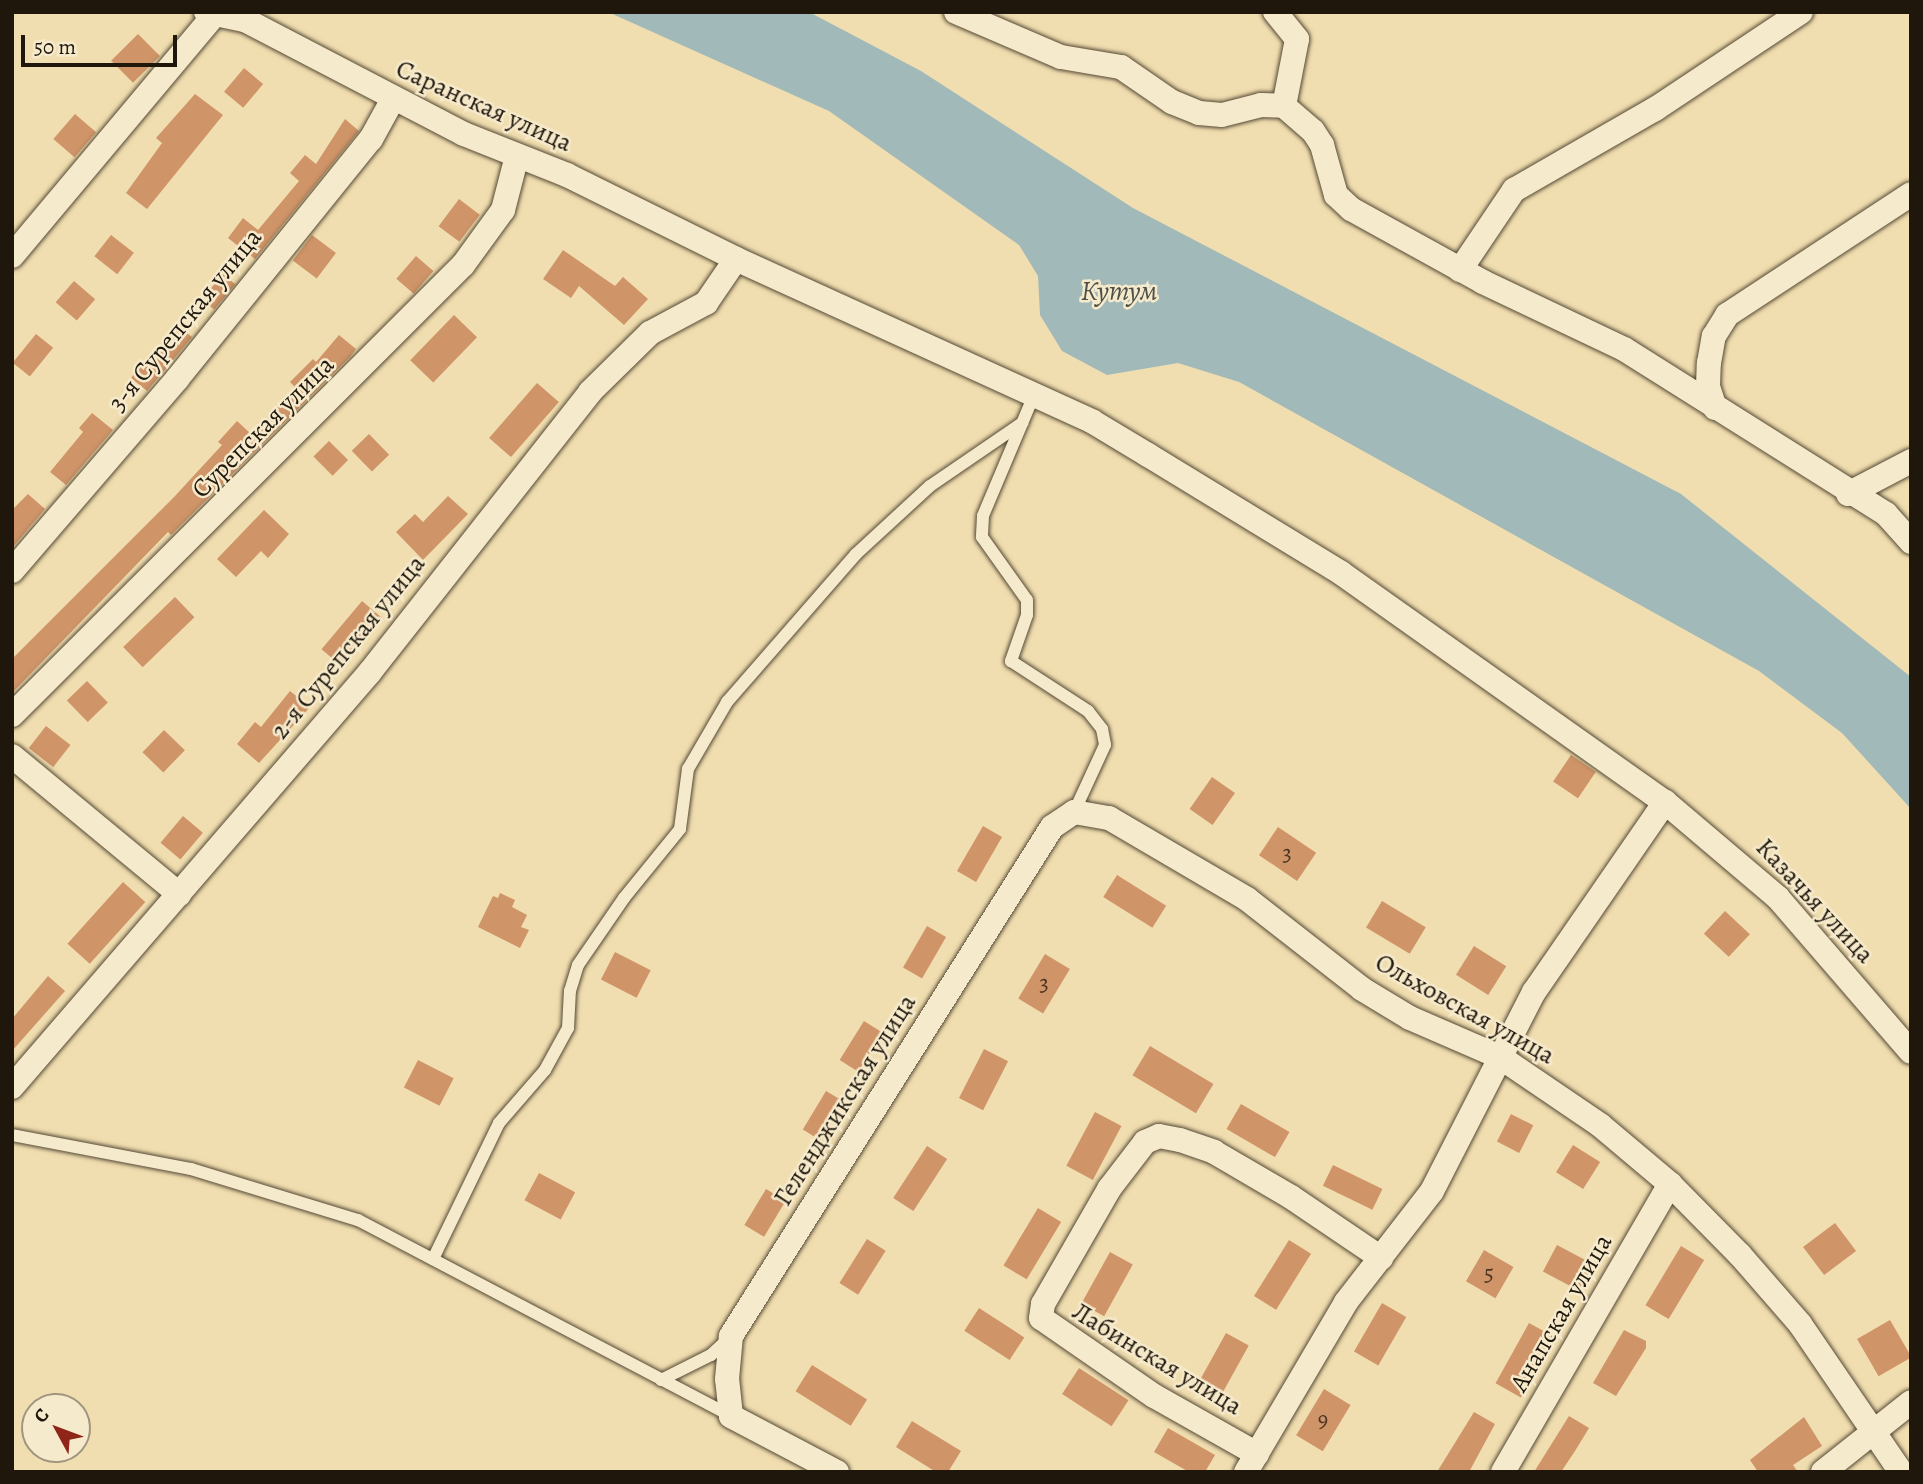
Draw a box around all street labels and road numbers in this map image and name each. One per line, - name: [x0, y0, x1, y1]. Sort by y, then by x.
- street label: Саранская улица: [391, 53, 577, 159]
- street label: 3-я Сурепская улица: [102, 222, 268, 418]
- street label: Сурепская улица: [185, 349, 341, 505]
- street label: 2-я Сурепская улица: [264, 549, 432, 745]
- street label: Казачья улица: [1749, 832, 1881, 970]
- street label: Ольховская улица: [1370, 947, 1560, 1071]
- street label: Геленджикская улица: [767, 988, 923, 1212]
- street label: Анапская улица: [1503, 1229, 1619, 1397]
- street label: Лабинская улица: [1066, 1296, 1248, 1422]

